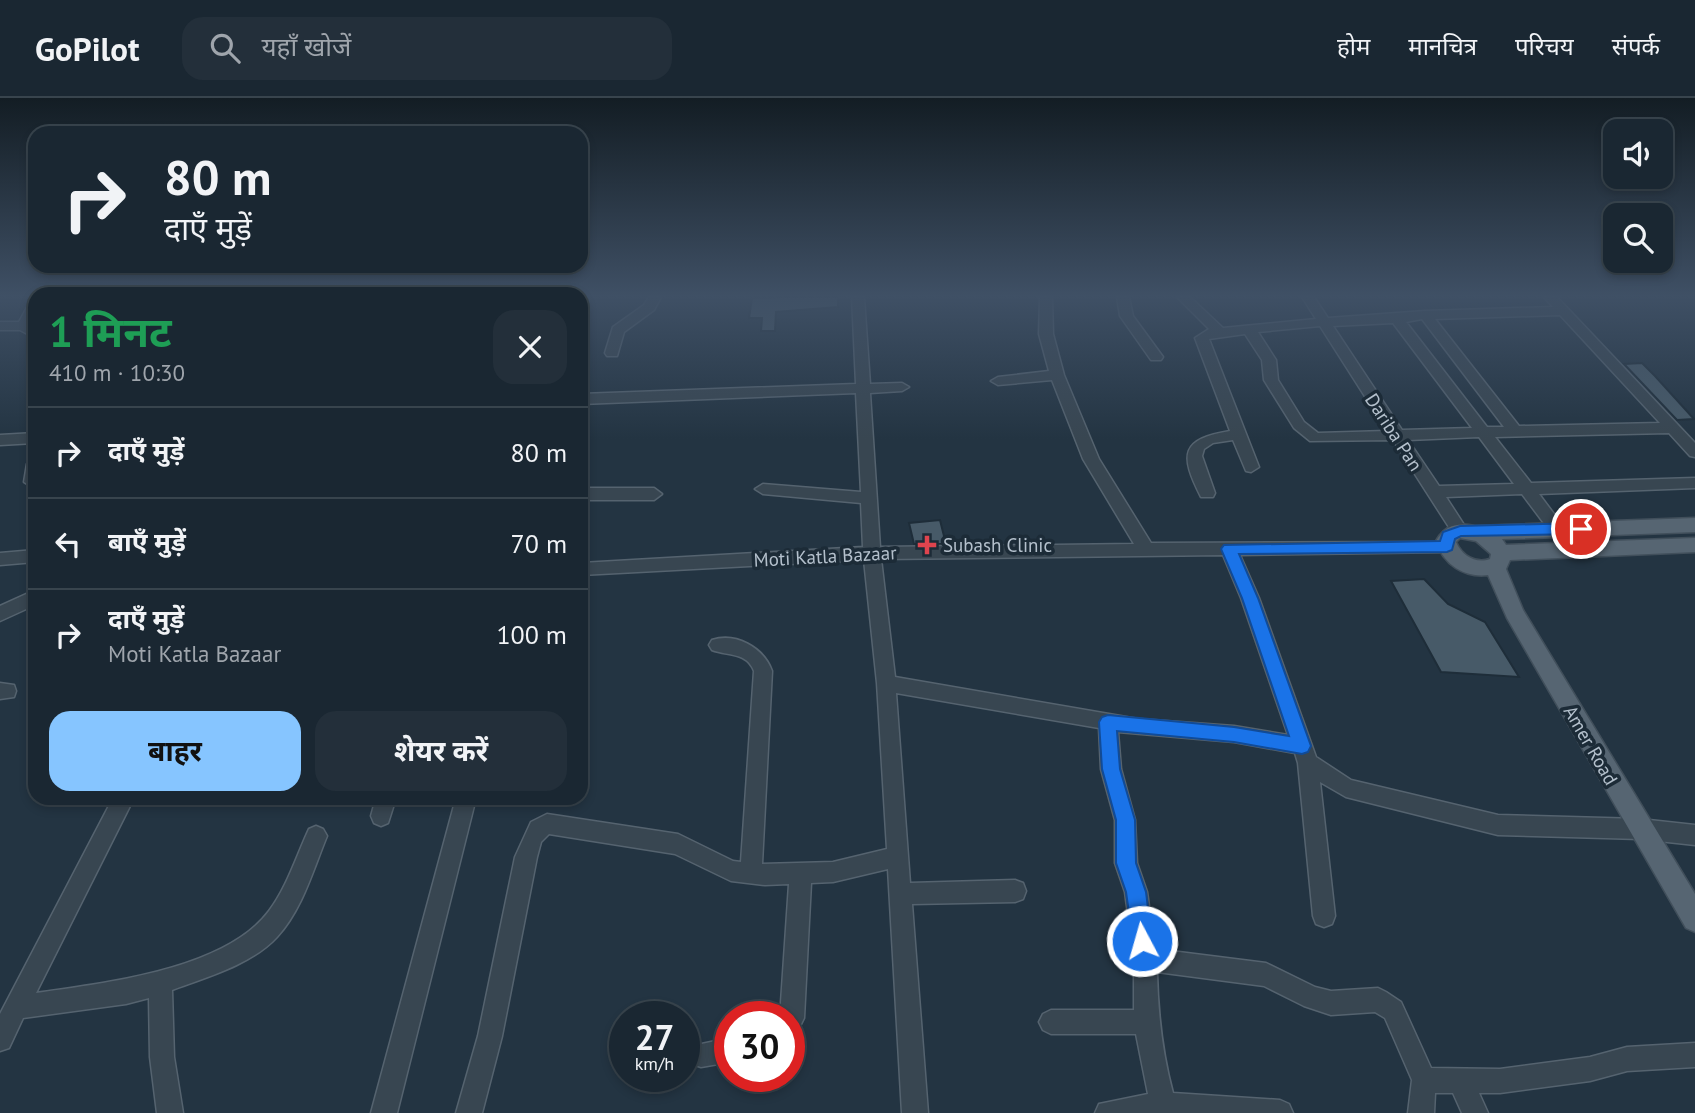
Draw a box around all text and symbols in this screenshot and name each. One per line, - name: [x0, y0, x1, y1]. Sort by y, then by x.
- search box: [182, 17, 672, 80]
- text: GoPilot: [35, 27, 140, 70]
- icon: search: [206, 29, 244, 67]
- text: यहाँ खोजें: [262, 30, 351, 63]
- text: होम: [1337, 31, 1370, 62]
- text: मानचित्र: [1408, 31, 1477, 62]
- text: परिचय: [1515, 31, 1574, 62]
- text: संपर्क: [1612, 31, 1660, 62]
- map controls: [1603, 119, 1673, 273]
- button: sound: [1603, 119, 1673, 189]
- text: 80 m: [164, 145, 271, 209]
- icon: right: [49, 154, 140, 245]
- button: search: [1603, 203, 1673, 273]
- text: दाएँ मुड़ें: [164, 207, 252, 249]
- text: 1 मिनट: [49, 304, 172, 359]
- button: close: [493, 310, 567, 384]
- text: 410 m · 10:30: [49, 358, 185, 387]
- street label: Dariba Pan: [1360, 389, 1428, 475]
- icon: right: [49, 434, 87, 472]
- text: दाएँ मुड़ें: [108, 434, 184, 467]
- text: 80 m: [511, 436, 567, 469]
- pin: [1551, 499, 1611, 559]
- icon: arrive: [1562, 510, 1600, 548]
- icon: left: [49, 525, 87, 563]
- text: बाएँ मुड़ें: [108, 525, 186, 558]
- text: 70 m: [511, 527, 567, 560]
- place label: Subash Clinic: [943, 533, 1052, 557]
- marker: Subash Clinic: [917, 535, 937, 555]
- street label: Moti Katla Bazaar: [753, 540, 898, 572]
- text: दाएँ मुड़ें: [108, 602, 184, 635]
- icon: right: [49, 616, 87, 654]
- text: 100 m: [496, 618, 567, 651]
- text: Moti Katla Bazaar: [108, 639, 281, 668]
- street label: Amer Road: [1559, 701, 1623, 789]
- button: बाहर: [49, 711, 301, 791]
- button: शेयर करें: [315, 711, 567, 791]
- position arrow: [1105, 904, 1179, 978]
- speed limit sign: 30: [714, 1001, 805, 1092]
- text: 27: [635, 1014, 674, 1060]
- text: km/h: [635, 1052, 674, 1075]

